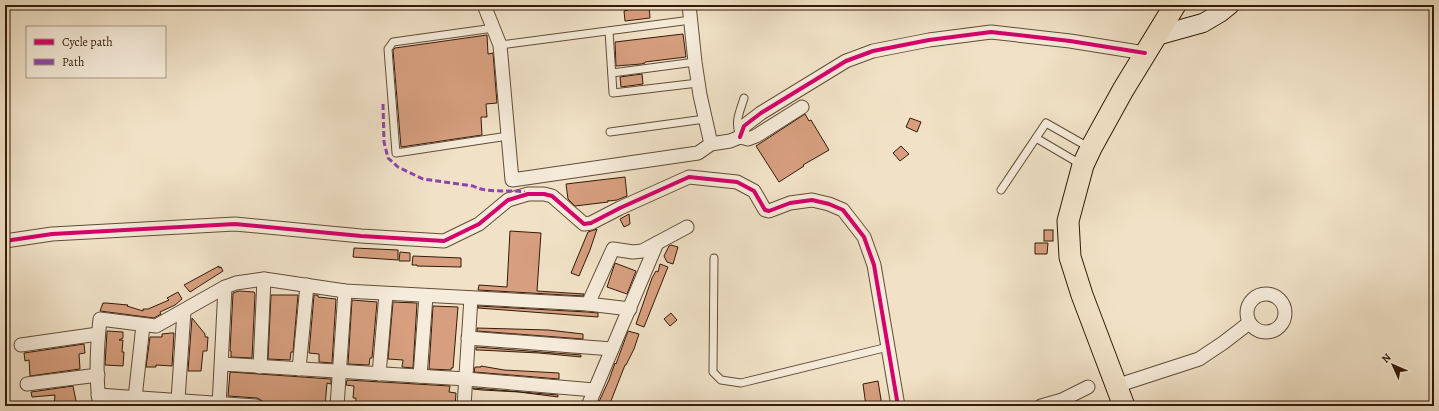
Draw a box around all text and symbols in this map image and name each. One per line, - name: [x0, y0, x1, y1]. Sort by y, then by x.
- legend: [26, 26, 166, 78]
- text: Cycle path: [62, 34, 113, 50]
- text: Path: [62, 54, 85, 70]
- north arrow: [1373, 345, 1413, 385]
- text: N: [1378, 350, 1394, 366]

